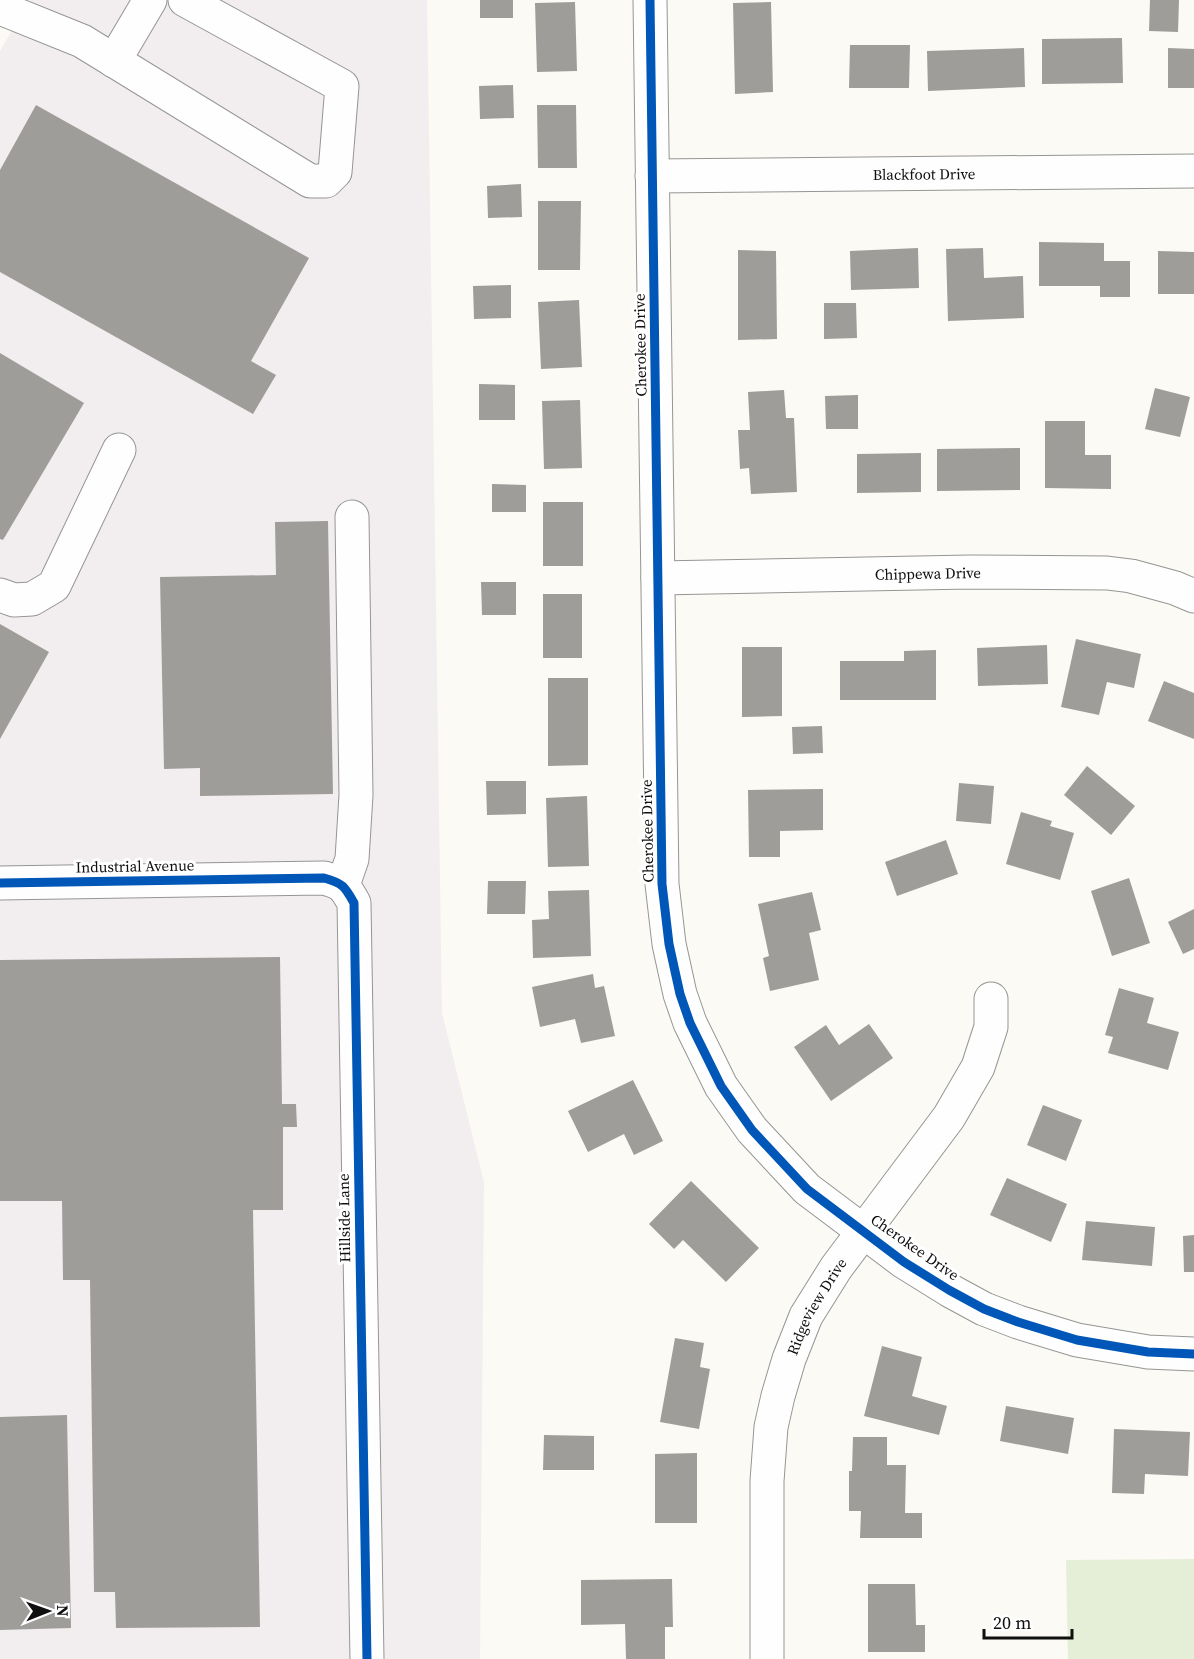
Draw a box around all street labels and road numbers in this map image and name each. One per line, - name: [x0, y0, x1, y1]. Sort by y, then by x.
- street label: Blackfoot Drive: [873, 163, 976, 184]
- street label: Cherokee Drive: [629, 293, 651, 397]
- street label: Chippewa Drive: [875, 561, 981, 584]
- street label: Cherokee Drive: [636, 779, 658, 883]
- street label: Industrial Avenue: [75, 854, 195, 878]
- street label: Hillside Lane: [333, 1173, 355, 1263]
- street label: Cherokee Drive: [867, 1209, 964, 1285]
- street label: Ridgeview Drive: [781, 1253, 851, 1358]

